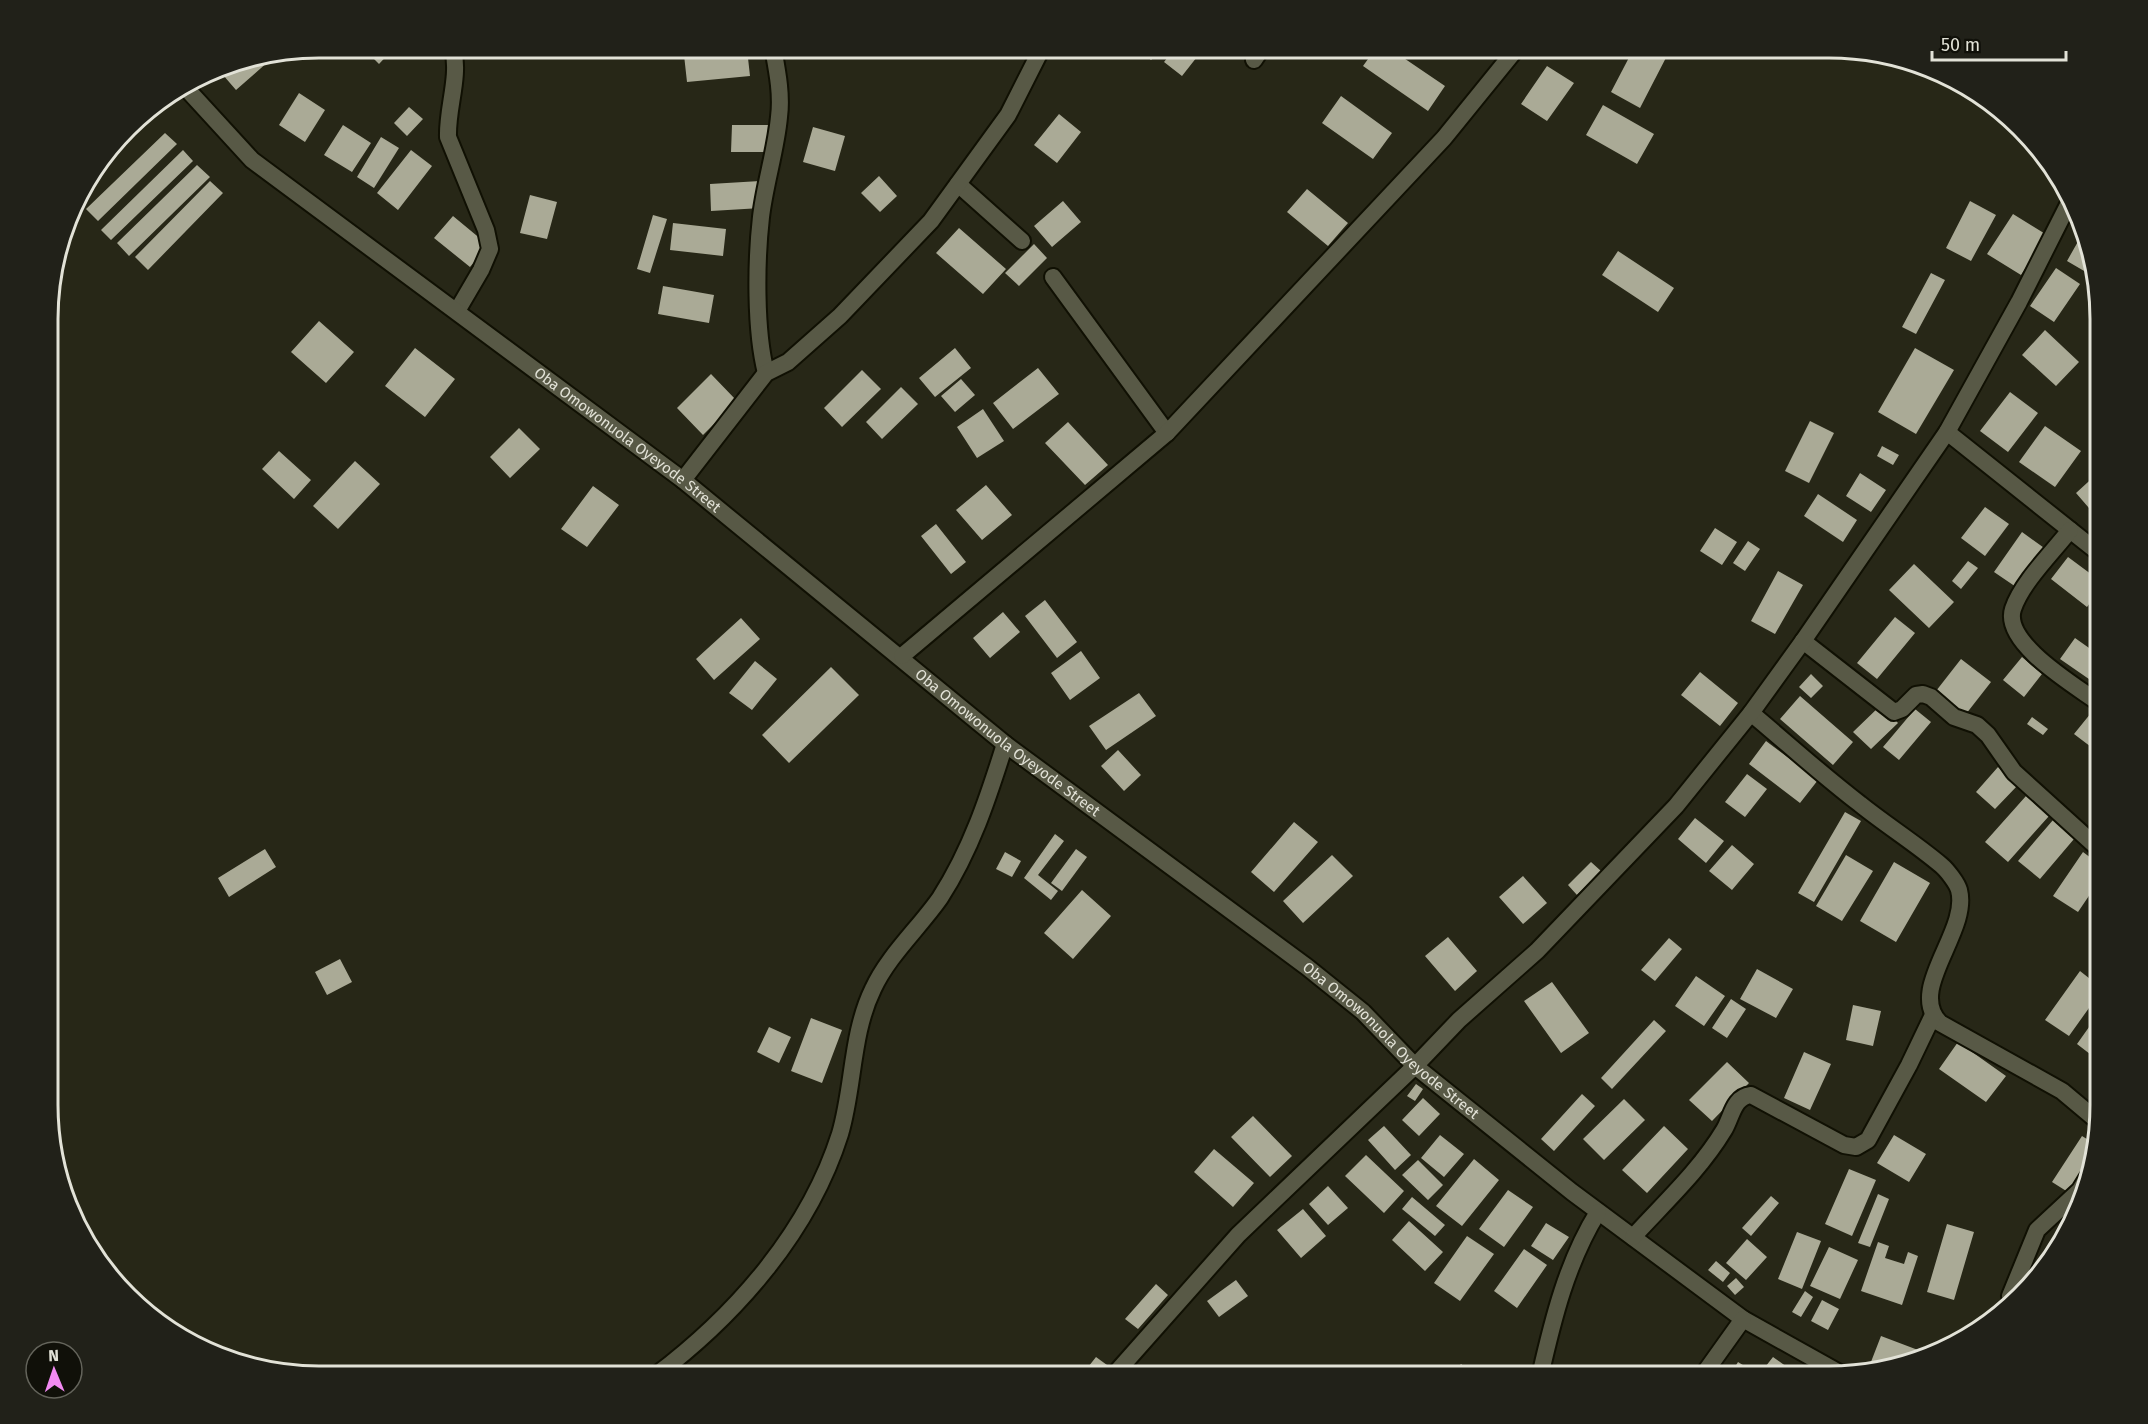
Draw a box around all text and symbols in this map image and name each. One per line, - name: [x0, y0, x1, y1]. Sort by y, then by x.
- scale bar: [1932, 24, 2066, 62]
- text: 50 m: [1941, 34, 1980, 56]
- street label: Oba Omowonuola Oyeyode Street: [531, 364, 725, 517]
- street label: Oba Omowonuola Oyeyode Street: [911, 665, 1104, 820]
- street label: Oba Omowonuola Oyeyode Street: [1299, 958, 1483, 1123]
- north arrow: [24, 1340, 84, 1400]
- text: N: [48, 1346, 59, 1365]

